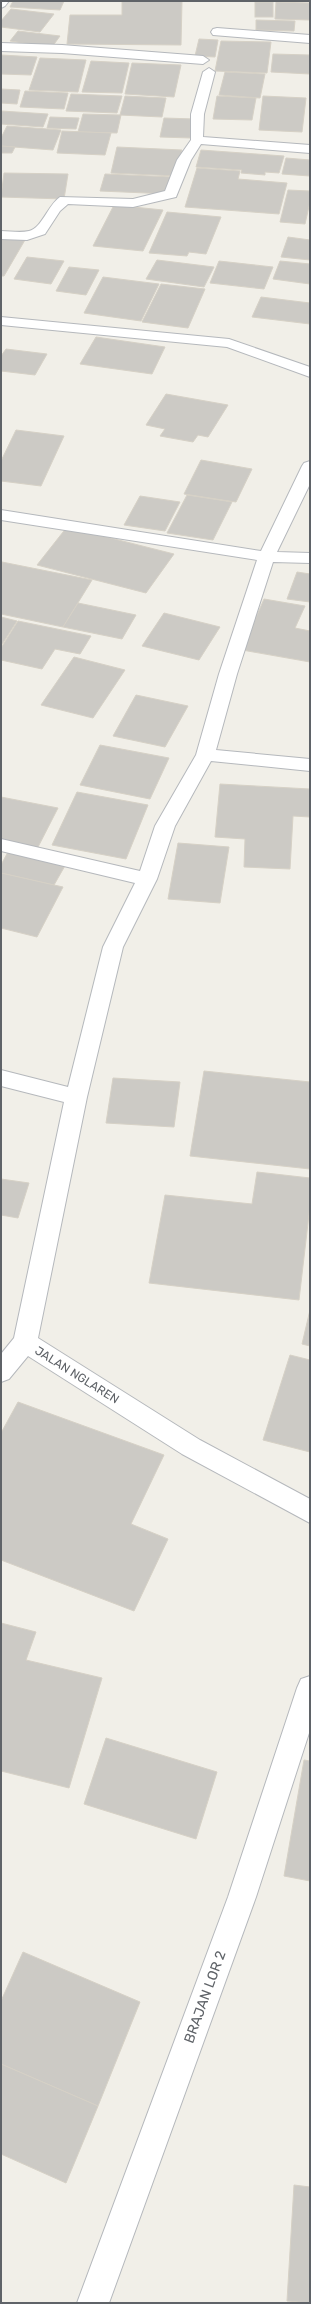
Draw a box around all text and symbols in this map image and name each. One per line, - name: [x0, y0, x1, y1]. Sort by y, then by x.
- street label: JALAN NGLAREN: [32, 1344, 122, 1406]
- street label: BRAJAN LOR 2: [180, 1948, 230, 2046]

